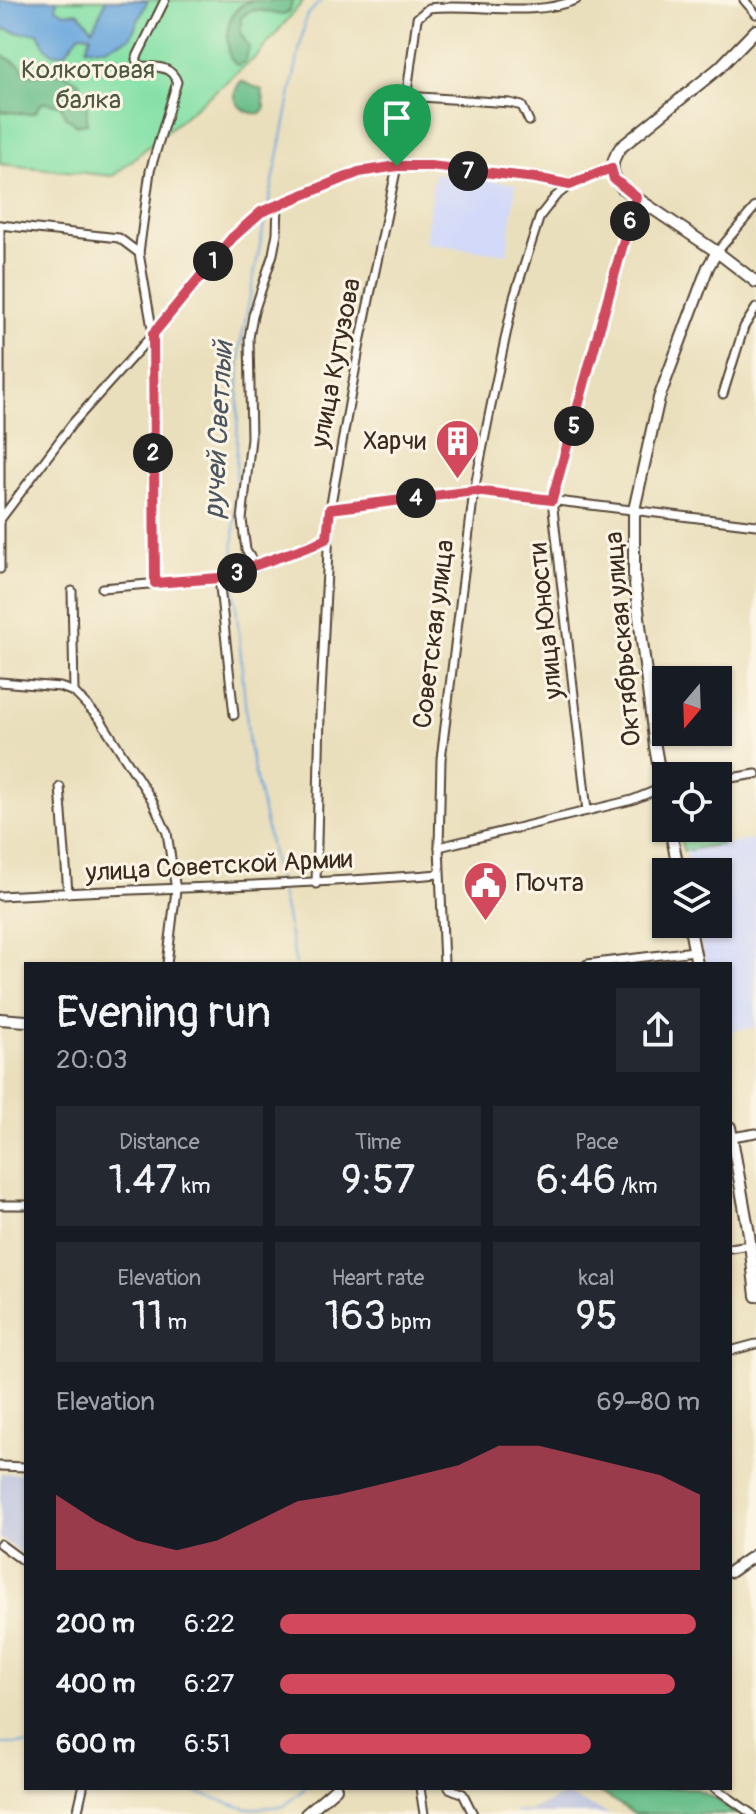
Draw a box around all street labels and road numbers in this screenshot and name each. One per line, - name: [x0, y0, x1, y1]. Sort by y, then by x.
- street label: улица Кутузова: [304, 276, 368, 451]
- street label: Октябрьская улица: [598, 530, 648, 748]
- street label: Советская улица: [407, 538, 461, 730]
- street label: улица Юности: [522, 541, 570, 702]
- street label: улица Советской Армии: [84, 843, 354, 889]

